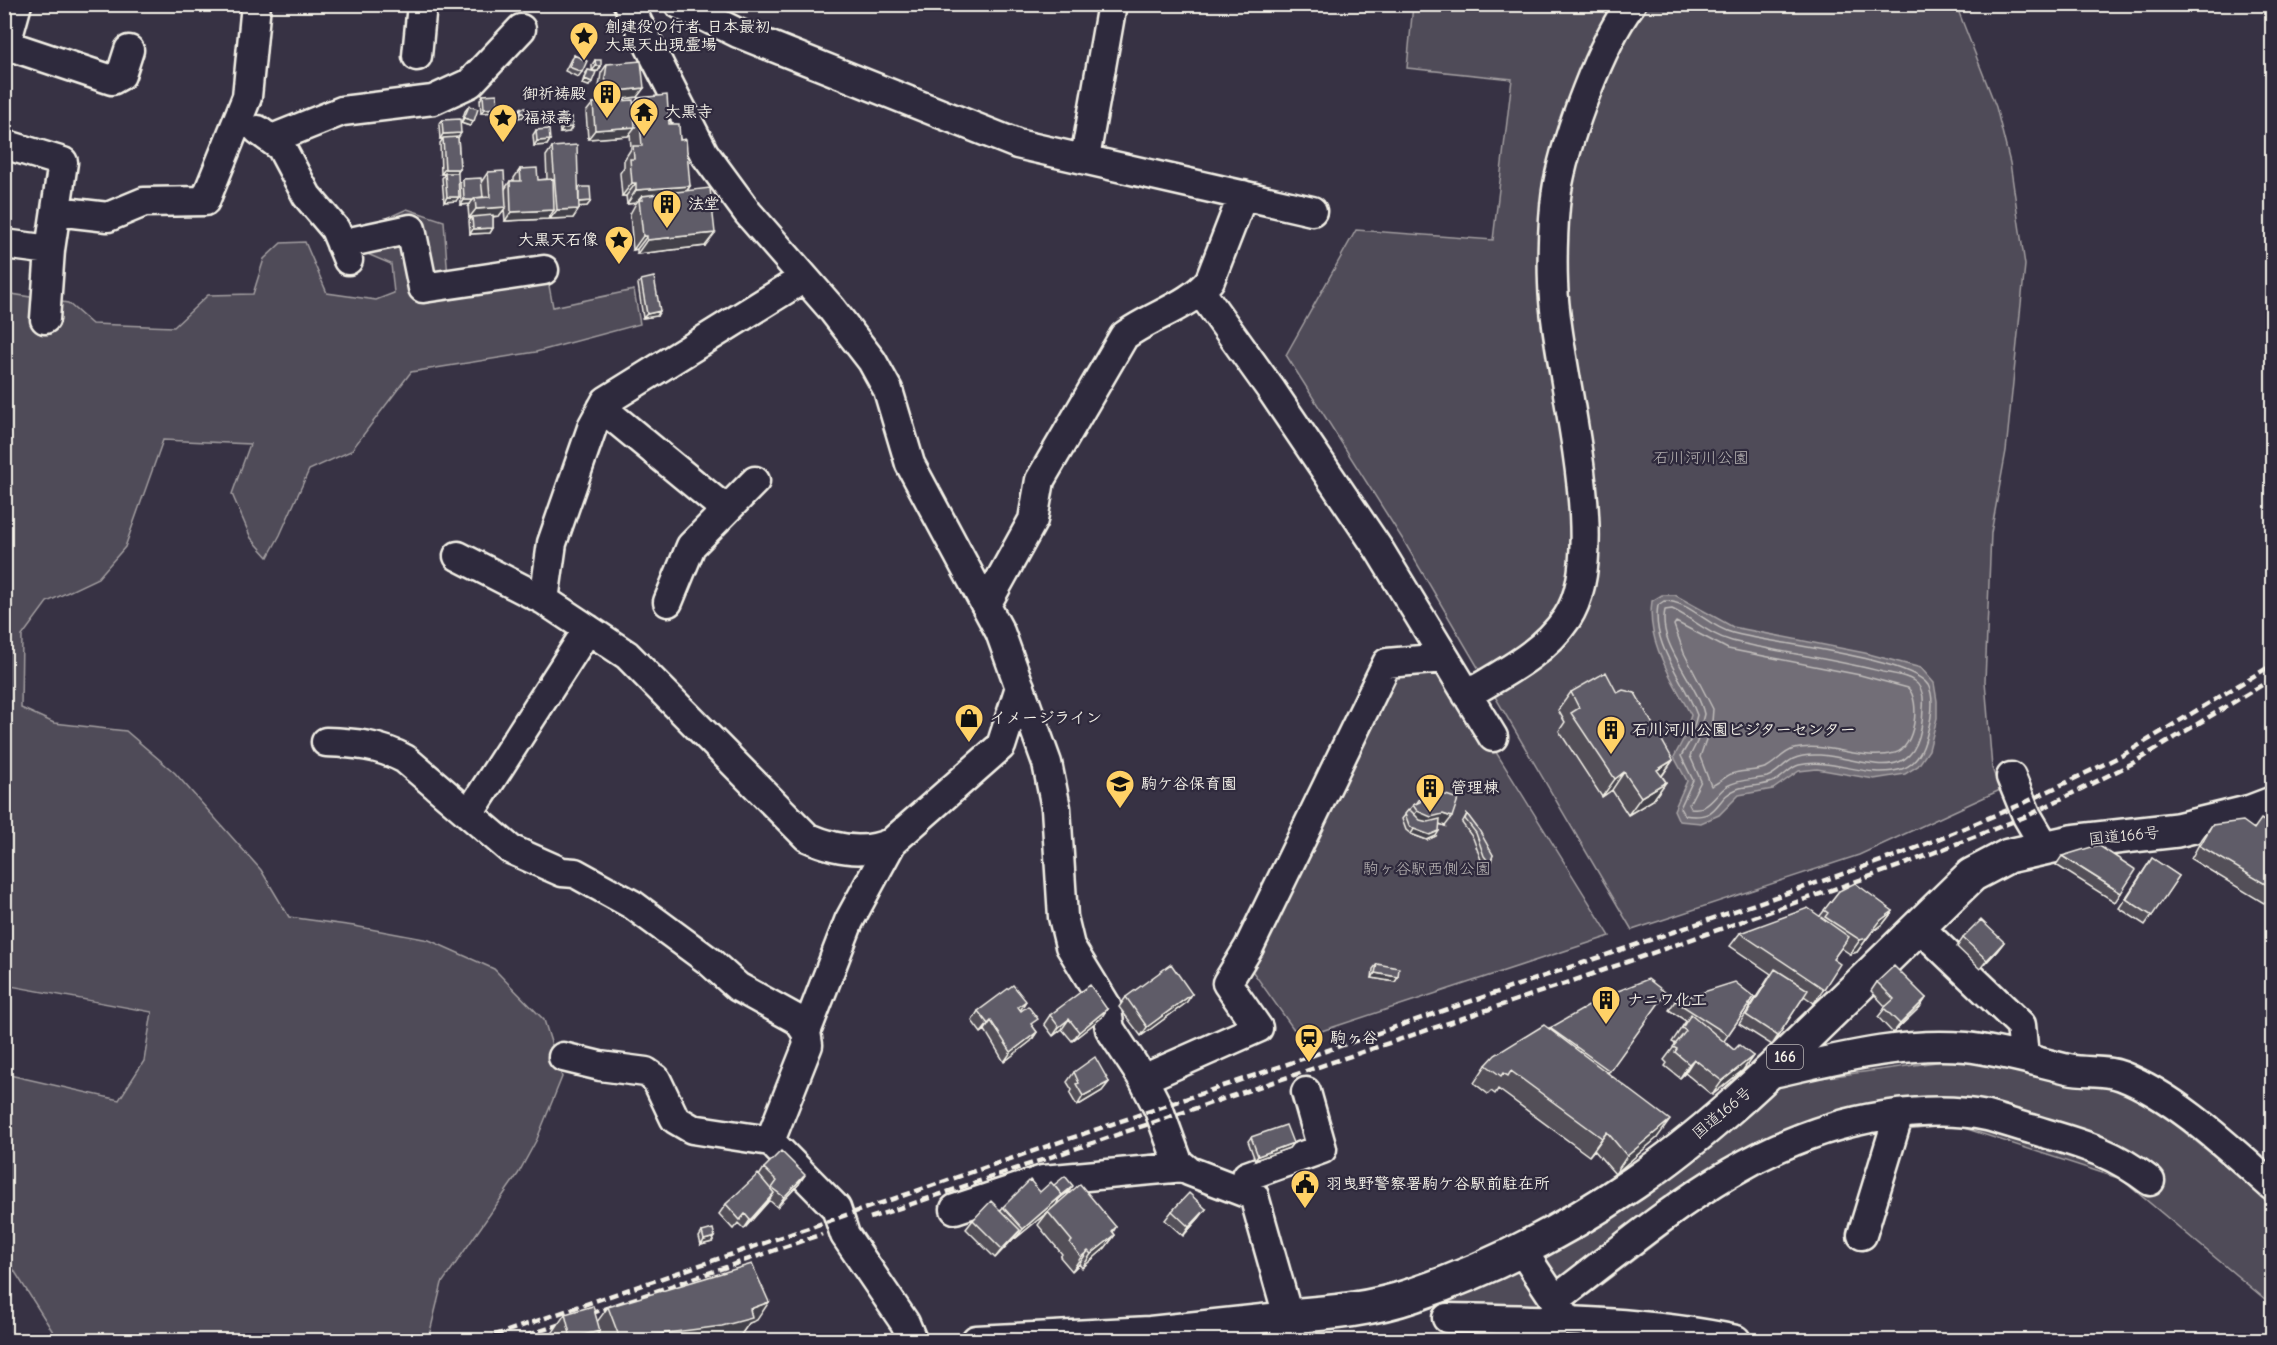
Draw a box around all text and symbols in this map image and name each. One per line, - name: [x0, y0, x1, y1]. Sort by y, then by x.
- place label: 創建役の行者 日本最初 大黒天出現霊場: [605, 18, 771, 54]
- place icon: 創建役の行者 日本最初 大黒天出現霊場: [568, 20, 600, 62]
- building icon: 御祈祷殿: [591, 78, 623, 120]
- place label: 御祈祷殿: [522, 85, 586, 103]
- temple icon: 大黒寺: [628, 96, 660, 138]
- place icon: 福禄壽: [487, 102, 519, 144]
- place label: 大黒寺: [665, 103, 713, 121]
- place label: 福禄壽: [524, 109, 572, 127]
- building icon: 法堂: [651, 188, 683, 230]
- place label: 法堂: [688, 195, 720, 213]
- place icon: 大黒天石像: [603, 224, 635, 266]
- place label: 大黒天石像: [518, 231, 598, 249]
- park label: 石川河川公園: [1653, 449, 1749, 467]
- shop icon: イメージライン: [953, 702, 985, 744]
- place label: イメージライン: [990, 709, 1102, 727]
- building icon: 石川河川公園ビジターセンター: [1595, 714, 1627, 756]
- place label: 石川河川公園ビジターセンター: [1632, 721, 1856, 739]
- school or university icon: 駒ケ谷保育園: [1104, 768, 1136, 810]
- building icon: 管理棟: [1414, 772, 1446, 814]
- place label: 駒ケ谷保育園: [1141, 775, 1237, 793]
- place label: 管理棟: [1451, 779, 1500, 797]
- street label: 国道166号: [2087, 823, 2161, 849]
- park label: 駒ヶ谷駅西側公園: [1363, 860, 1491, 878]
- building icon: ナニワ化工: [1590, 984, 1622, 1026]
- place label: ナニワ化工: [1627, 991, 1707, 1009]
- station icon: 駒ヶ谷: [1293, 1022, 1325, 1064]
- place label: 駒ヶ谷: [1330, 1029, 1378, 1047]
- road number: 166: [1767, 1045, 1803, 1069]
- street label: 国道166号: [1689, 1083, 1755, 1143]
- public building icon: 羽曳野警察署駒ケ谷駅前駐在所: [1289, 1168, 1321, 1210]
- place label: 羽曳野警察署駒ケ谷駅前駐在所: [1326, 1175, 1550, 1193]

